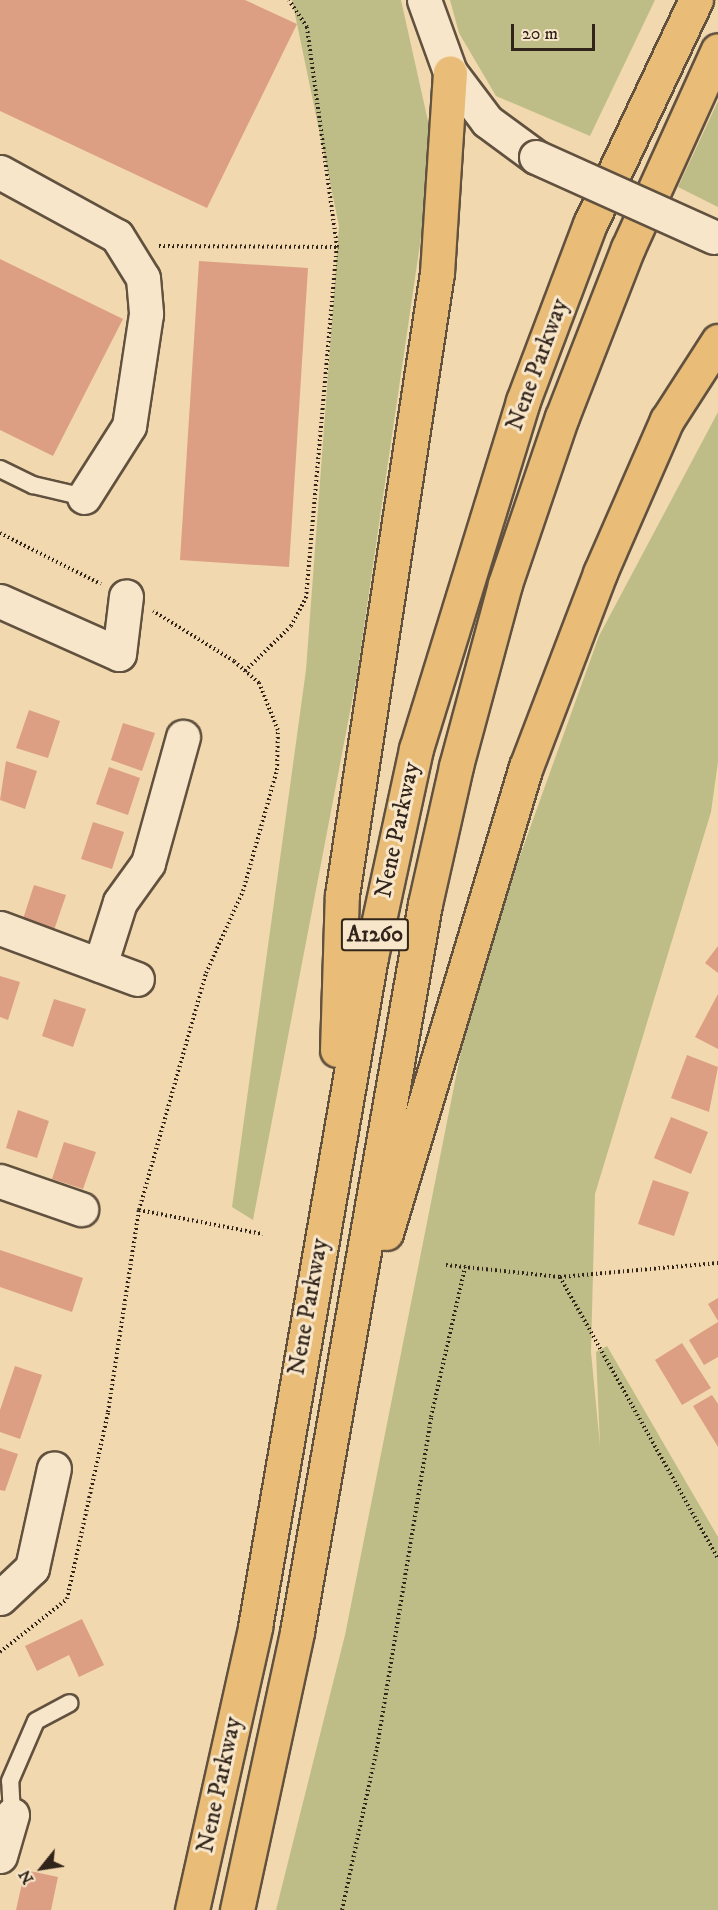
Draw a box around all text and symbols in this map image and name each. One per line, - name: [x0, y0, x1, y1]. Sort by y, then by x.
- scale bar: [514, 12, 598, 50]
- text: 20 m: [522, 23, 558, 45]
- street label: Nene Parkway: [501, 295, 575, 435]
- street label: Nene Parkway: [370, 759, 426, 901]
- road number: A1260: [340, 916, 410, 954]
- street label: Nene Parkway: [283, 1236, 335, 1378]
- street label: Nene Parkway: [192, 1714, 248, 1856]
- north arrow: [12, 1838, 72, 1898]
- text: N: [14, 1866, 38, 1888]

